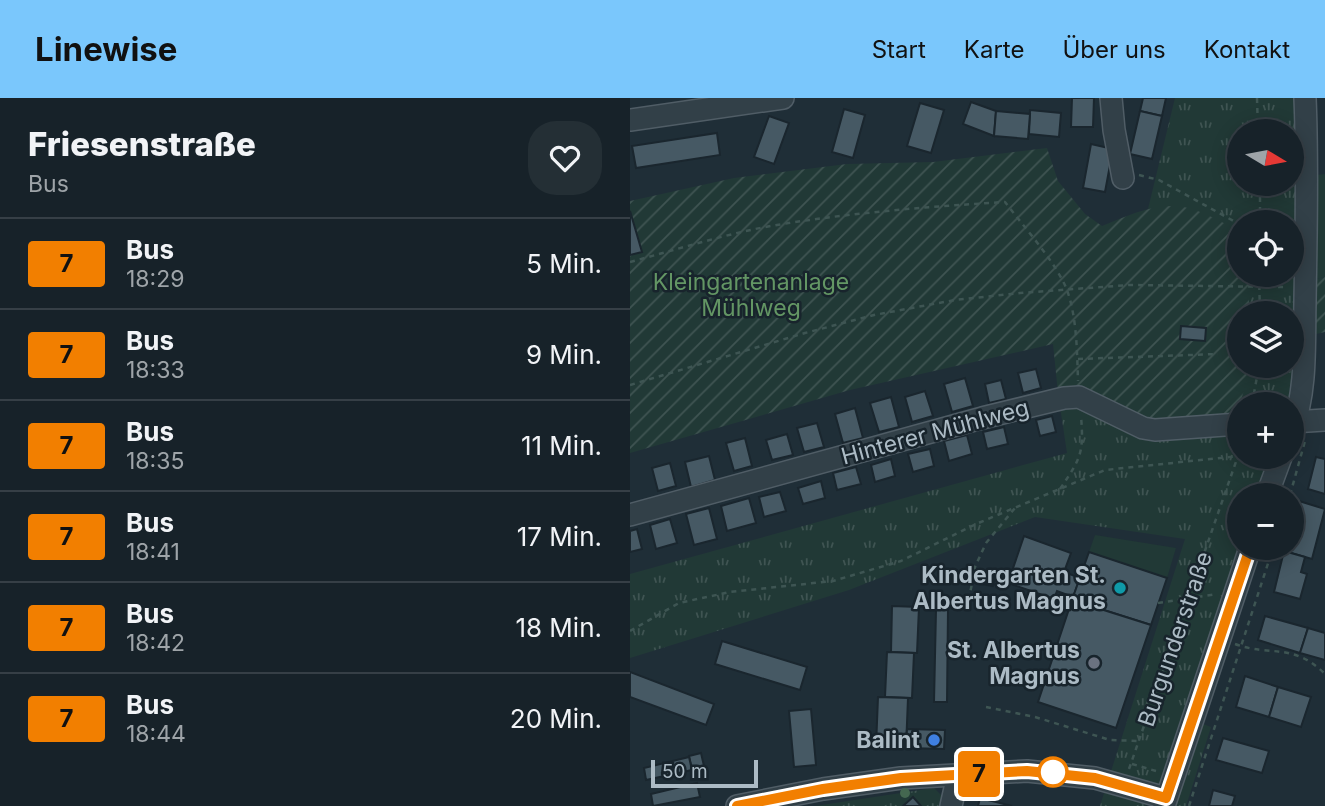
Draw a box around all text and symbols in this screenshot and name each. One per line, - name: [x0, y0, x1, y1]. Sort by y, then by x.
- text: Linewise: [35, 29, 178, 69]
- text: Start: [872, 35, 926, 64]
- text: Karte: [964, 35, 1024, 64]
- text: Über uns: [1062, 35, 1166, 64]
- text: Kontakt: [1204, 35, 1290, 64]
- north arrow: [1227, 119, 1304, 196]
- map controls: [1227, 119, 1304, 560]
- button: heart: [528, 121, 602, 195]
- text: Friesenstraße: [28, 124, 256, 164]
- text: Bus: [28, 170, 69, 198]
- button: locate: [1227, 210, 1304, 287]
- text: Bus: [126, 234, 174, 265]
- text: 5 Min.: [526, 248, 602, 279]
- text: 7: [60, 249, 73, 278]
- text: 18:29: [126, 265, 185, 293]
- park label: Kleingartenanlage Mühlweg: [653, 268, 849, 322]
- button: layers: [1227, 301, 1304, 378]
- text: Bus: [126, 325, 174, 356]
- text: 9 Min.: [526, 339, 602, 370]
- text: 7: [60, 340, 73, 369]
- text: 18:33: [126, 356, 185, 384]
- button: +: [1227, 392, 1304, 469]
- street label: Hinterer Mühlweg: [838, 393, 1032, 471]
- text: Bus: [126, 416, 174, 447]
- text: 11 Min.: [521, 430, 602, 461]
- text: 7: [60, 431, 73, 460]
- text: 18:35: [126, 447, 184, 475]
- button: −: [1227, 483, 1304, 560]
- text: Bus: [126, 507, 174, 538]
- text: 17 Min.: [517, 521, 602, 552]
- text: 7: [60, 522, 73, 551]
- text: 18:41: [126, 538, 180, 566]
- street label: Burgunderstraße: [1132, 548, 1218, 730]
- place label: Kindergarten St. Albertus Magnus: [913, 561, 1106, 615]
- marker: Kindergarten St. Albertus Magnus: [1112, 580, 1128, 596]
- text: Bus: [126, 598, 174, 629]
- text: 18 Min.: [515, 612, 602, 643]
- text: 7: [60, 613, 73, 642]
- text: 18:42: [126, 629, 185, 657]
- place label: St. Albertus Magnus: [947, 636, 1080, 690]
- marker: St. Albertus Magnus: [1086, 655, 1102, 671]
- text: Bus: [126, 689, 174, 720]
- text: 20 Min.: [510, 703, 602, 734]
- text: 7: [60, 704, 73, 733]
- text: 18:44: [126, 720, 186, 748]
- place label: Balint: [856, 726, 921, 754]
- marker: Balint: [926, 732, 942, 748]
- line badge: 7: [956, 751, 1002, 797]
- scale bar: [651, 757, 758, 789]
- unlabelled marker: [1038, 757, 1068, 787]
- text: 7: [972, 759, 986, 788]
- text: 50 m: [662, 760, 708, 783]

